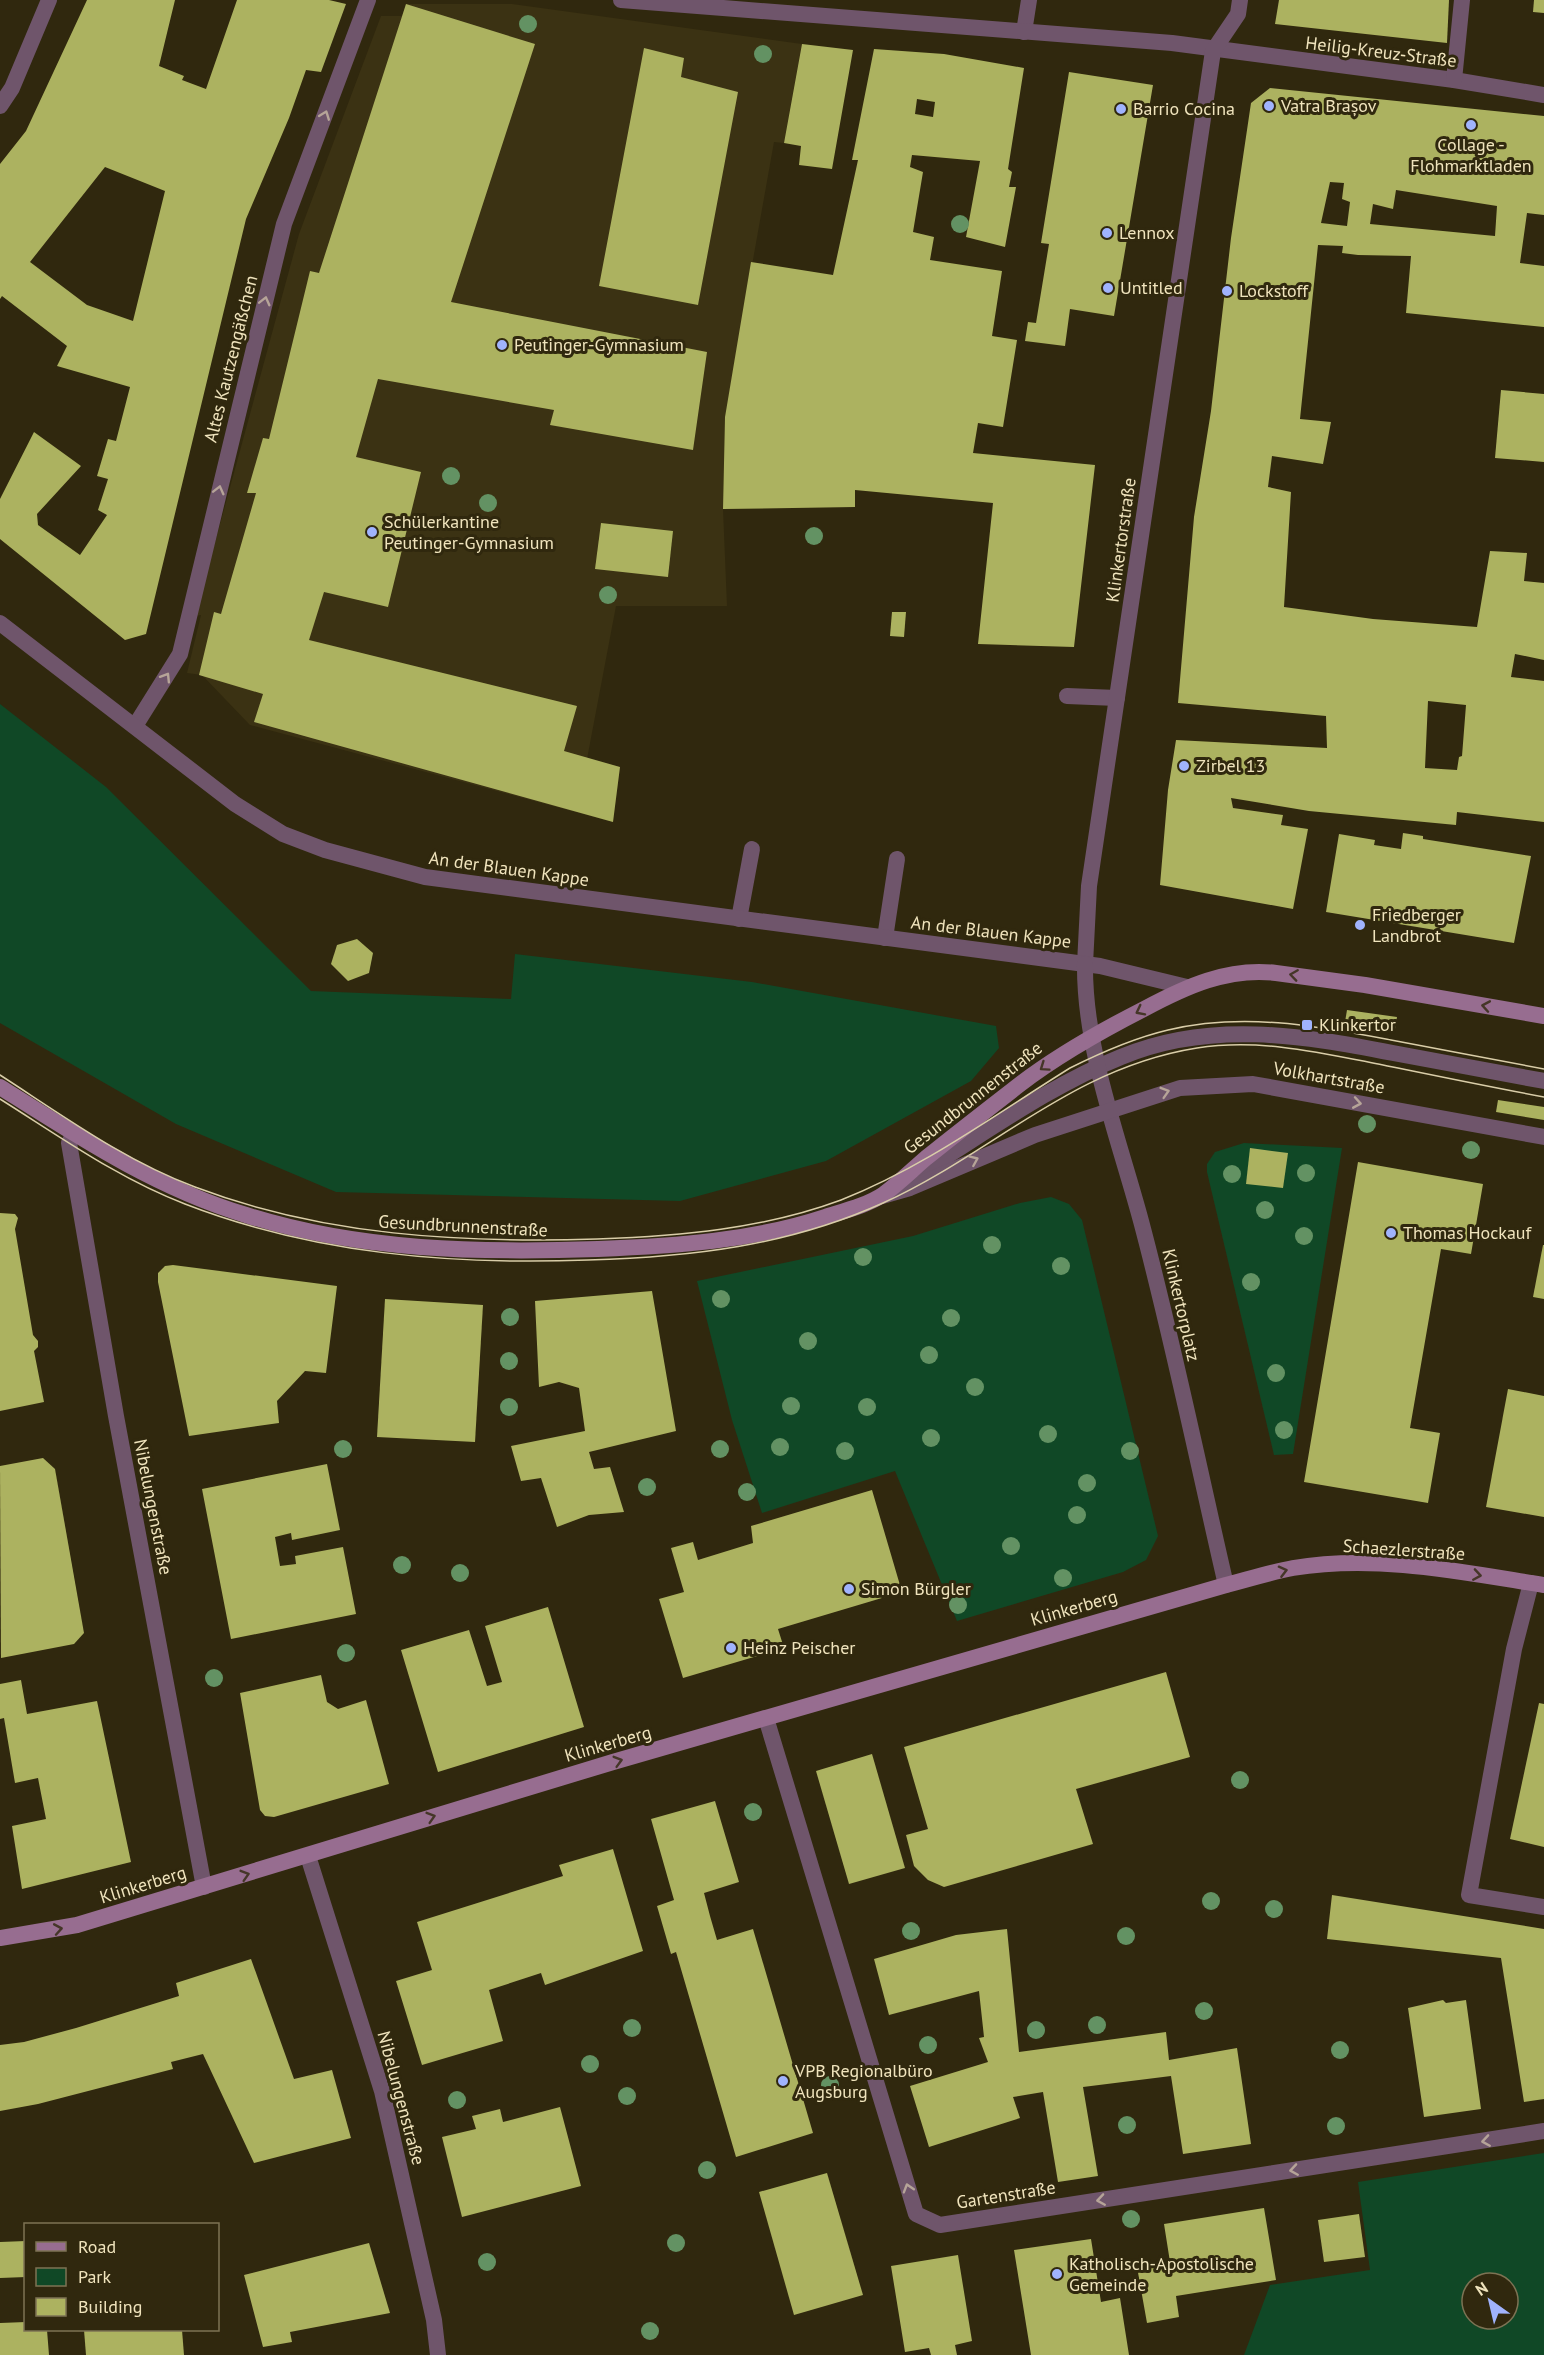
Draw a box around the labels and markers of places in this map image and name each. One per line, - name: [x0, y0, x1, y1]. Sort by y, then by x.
- place label: Vatra Brașov: [1280, 94, 1377, 117]
- place label: Barrio Cocina: [1133, 97, 1235, 120]
- marker: Vatra Brașov: [1262, 99, 1276, 113]
- marker: Barrio Cocina: [1114, 102, 1128, 116]
- marker: Collage - Flohmarktladen: [1464, 118, 1478, 132]
- place label: Collage - Flohmarktladen: [1410, 133, 1532, 177]
- place label: Lennox: [1119, 221, 1175, 244]
- marker: Lennox: [1100, 226, 1114, 240]
- place label: Untitled: [1120, 276, 1183, 299]
- place label: Lockstoff: [1239, 279, 1309, 302]
- marker: Untitled: [1101, 281, 1115, 295]
- marker: Lockstoff: [1220, 284, 1234, 298]
- place label: Peutinger-Gymnasium: [514, 333, 684, 356]
- marker: Peutinger-Gymnasium: [495, 338, 509, 352]
- place label: Schülerkantine Peutinger-Gymnasium: [384, 510, 554, 554]
- marker: Schülerkantine Peutinger-Gymnasium: [365, 525, 379, 539]
- place label: Zirbel 13: [1196, 754, 1265, 777]
- marker: Zirbel 13: [1177, 759, 1191, 773]
- place label: Friedberger Landbrot: [1372, 903, 1461, 947]
- marker: Friedberger Landbrot: [1353, 918, 1367, 932]
- place label: Klinkertor: [1319, 1013, 1396, 1036]
- marker: Klinkertor: [1300, 1018, 1314, 1032]
- place label: Thomas Hockauf: [1403, 1221, 1533, 1244]
- marker: Thomas Hockauf: [1384, 1226, 1398, 1240]
- place label: Simon Bürgler: [861, 1577, 971, 1600]
- marker: Simon Bürgler: [842, 1582, 856, 1596]
- place label: Heinz Peischer: [743, 1636, 855, 1659]
- marker: Heinz Peischer: [724, 1641, 738, 1655]
- place label: VPB Regionalbüro Augsburg: [794, 2059, 933, 2103]
- marker: VPB Regionalbüro Augsburg: [776, 2074, 790, 2088]
- place label: Katholisch-Apostolische Gemeinde: [1069, 2252, 1254, 2296]
- marker: Katholisch-Apostolische Gemeinde: [1050, 2267, 1064, 2281]

